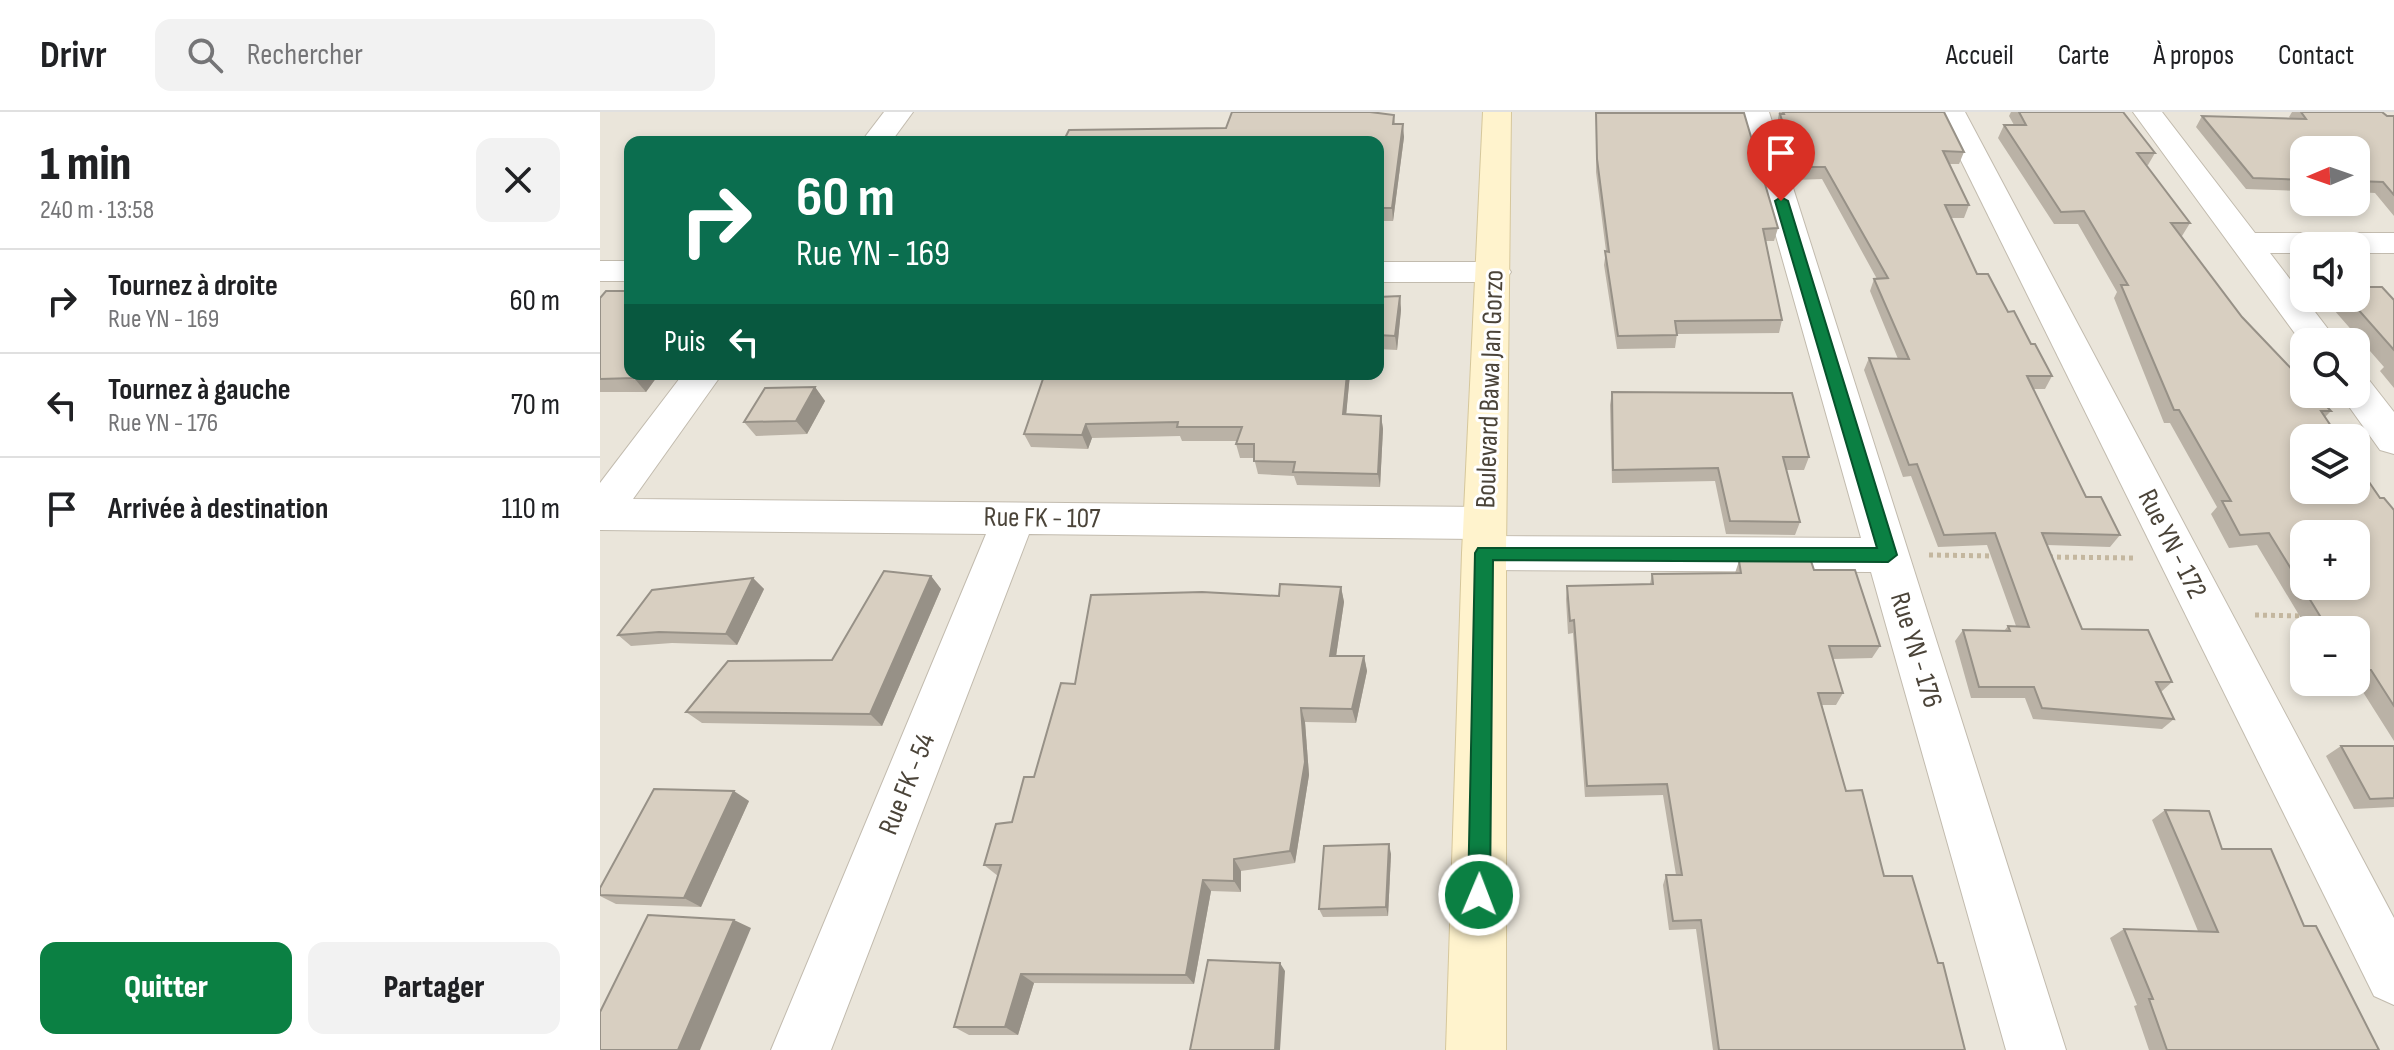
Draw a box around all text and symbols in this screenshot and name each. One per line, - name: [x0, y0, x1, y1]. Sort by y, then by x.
- search box: [155, 19, 715, 91]
- text: Drivr: [40, 33, 107, 78]
- icon: search: [183, 33, 227, 77]
- text: Rechercher: [247, 37, 363, 73]
- text: Accueil: [1946, 39, 2014, 72]
- text: Carte: [2058, 39, 2110, 72]
- text: À propos: [2154, 39, 2234, 72]
- text: Contact: [2278, 39, 2354, 72]
- pin: [1747, 119, 1815, 201]
- icon: arrive: [1759, 131, 1803, 175]
- text: 1 min: [40, 136, 131, 193]
- north arrow: [2290, 136, 2370, 216]
- map controls: [2290, 136, 2370, 696]
- button: close: [476, 138, 560, 222]
- text: 60 m: [796, 165, 895, 232]
- icon: right: [664, 168, 768, 272]
- text: 240 m · 13:58: [40, 195, 154, 226]
- button: sound: [2290, 232, 2370, 312]
- text: Rue YN - 169: [796, 233, 950, 276]
- text: Tournez à droite: [108, 268, 278, 304]
- street label: Boulevard Bawa Jan Gorzo: [1469, 269, 1511, 509]
- icon: right: [40, 279, 84, 323]
- text: 60 m: [509, 283, 560, 319]
- text: Rue YN - 169: [108, 304, 219, 335]
- icon: left: [722, 320, 766, 364]
- text: Puis: [664, 324, 706, 360]
- button: search: [2290, 328, 2370, 408]
- text: Tournez à gauche: [108, 372, 291, 408]
- icon: left: [40, 383, 84, 427]
- text: 70 m: [511, 387, 560, 423]
- text: Rue YN - 176: [108, 408, 218, 439]
- button: layers: [2290, 424, 2370, 504]
- street label: Rue YN - 172: [2131, 484, 2213, 604]
- icon: arrive: [40, 487, 84, 531]
- text: Arrivée à destination: [108, 491, 328, 527]
- text: 110 m: [502, 491, 560, 527]
- street label: Rue FK - 107: [983, 500, 1101, 536]
- button: +: [2290, 520, 2370, 600]
- street label: Rue YN - 176: [1883, 588, 1949, 712]
- button: −: [2290, 616, 2370, 696]
- street label: Rue FK - 54: [872, 728, 942, 839]
- position arrow: [1437, 853, 1521, 937]
- button: Quitter: [40, 942, 292, 1034]
- button: Partager: [308, 942, 560, 1034]

